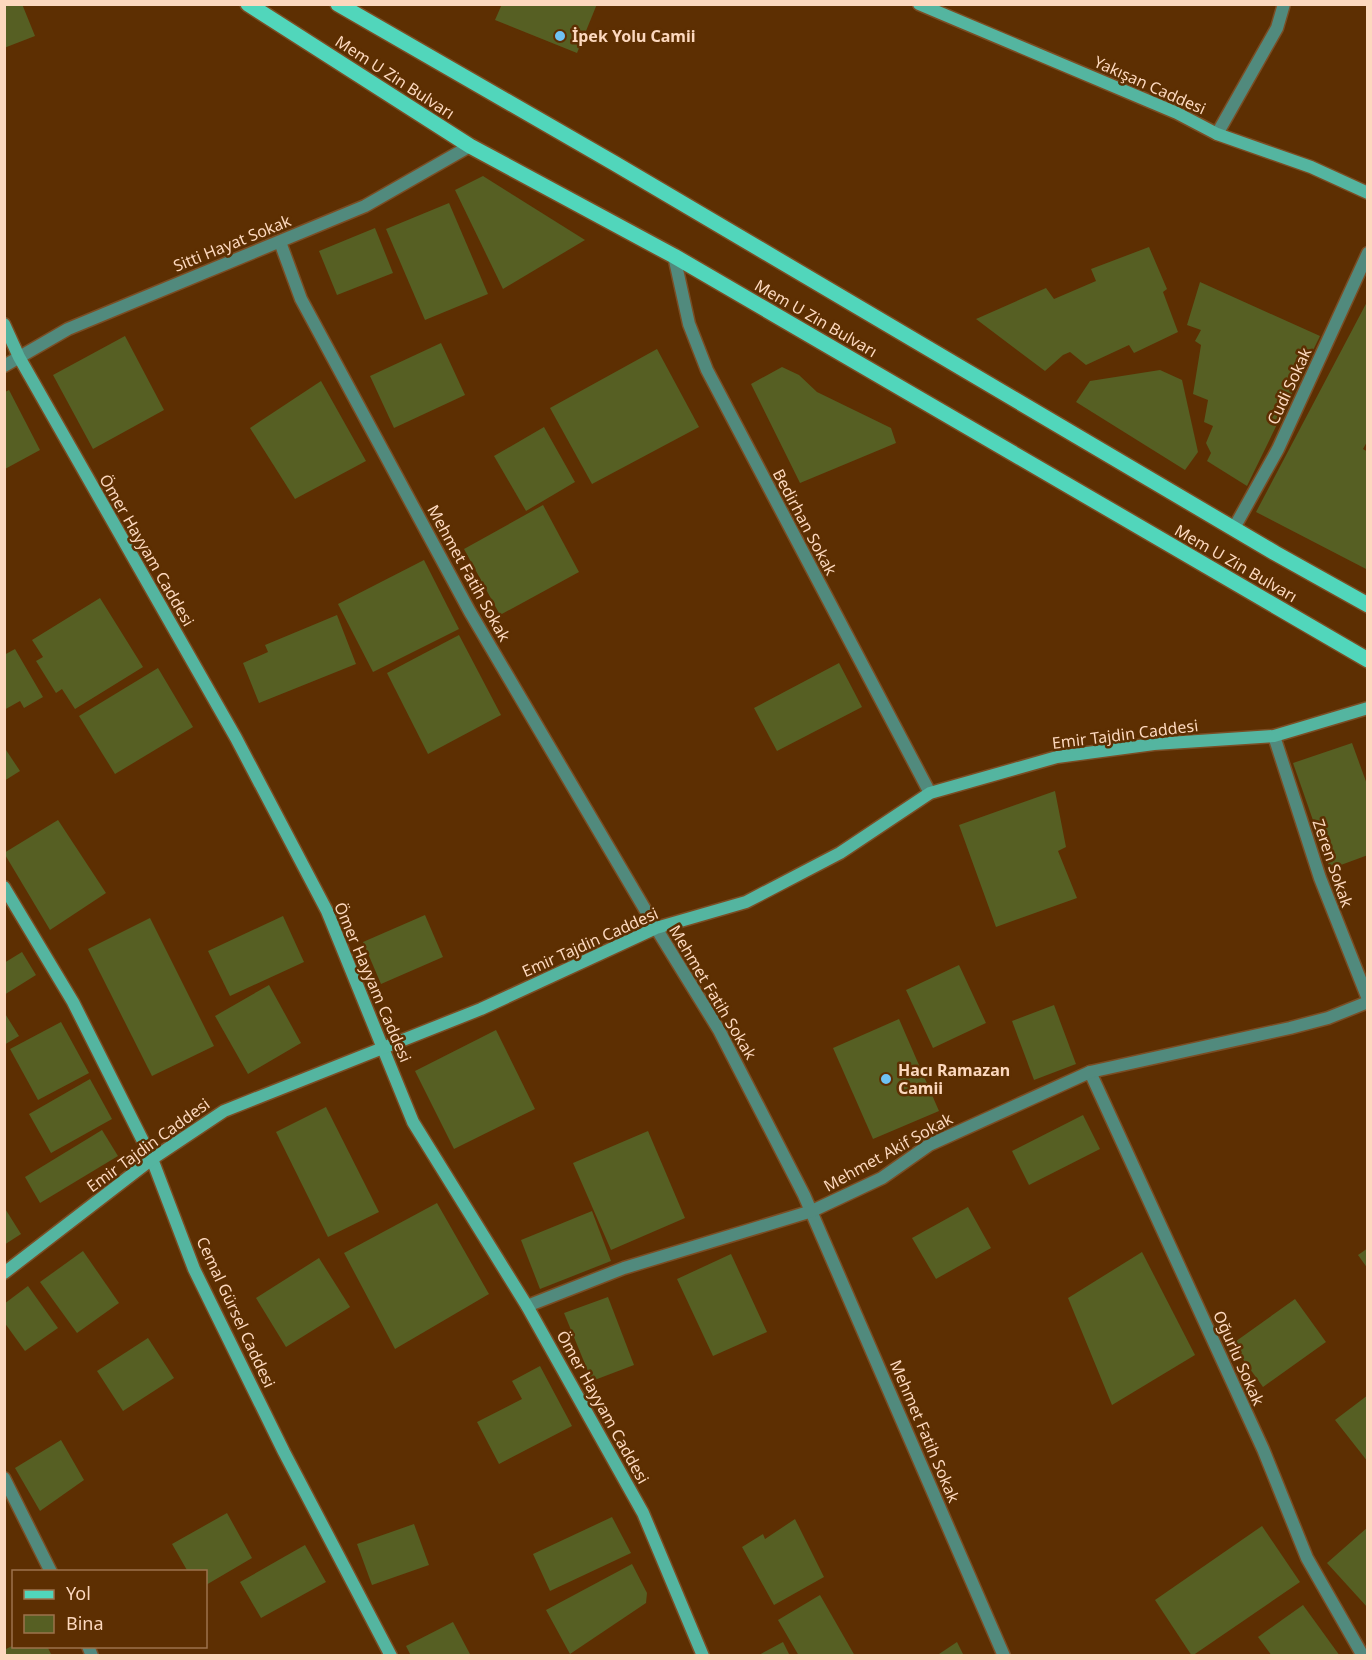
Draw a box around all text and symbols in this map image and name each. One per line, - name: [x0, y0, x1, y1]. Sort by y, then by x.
- place label: İpek Yolu Camii: [572, 25, 696, 47]
- marker: İpek Yolu Camii: [553, 29, 567, 43]
- street label: Mem U Zin Bulvarı: [331, 30, 459, 124]
- street label: Yakışan Caddesi: [1091, 51, 1209, 119]
- street label: Sitti Hayat Sokak: [170, 209, 295, 277]
- street label: Mem U Zin Bulvarı: [751, 274, 881, 362]
- street label: Cudi Sokak: [1262, 343, 1317, 428]
- street label: Bedirhan Sokak: [768, 465, 842, 579]
- street label: Ömer Hayyam Caddesi: [94, 470, 200, 630]
- street label: Mehmet Fatih Sokak: [422, 501, 516, 646]
- street label: Mem U Zin Bulvarı: [1171, 519, 1301, 607]
- street label: Emir Tajdin Caddesi: [1051, 714, 1199, 754]
- street label: Zeren Sokak: [1308, 816, 1359, 911]
- street label: Ömer Hayyam Caddesi: [329, 898, 417, 1066]
- street label: Emir Tajdin Caddesi: [518, 902, 662, 982]
- street label: Mehmet Fatih Sokak: [664, 921, 762, 1064]
- place label: Hacı Ramazan Camii: [898, 1059, 1010, 1099]
- marker: Hacı Ramazan Camii: [879, 1072, 893, 1086]
- street label: Emir Tajdin Caddesi: [82, 1093, 214, 1197]
- street label: Mehmet Akif Sokak: [820, 1107, 957, 1197]
- street label: Cemal Gürsel Caddesi: [191, 1233, 281, 1391]
- street label: Oğurlu Sokak: [1208, 1307, 1270, 1409]
- street label: Ömer Hayyam Caddesi: [552, 1326, 654, 1488]
- street label: Mehmet Fatih Sokak: [885, 1356, 965, 1506]
- legend: [12, 1570, 207, 1648]
- text: Yol: [66, 1581, 91, 1605]
- text: Bina: [66, 1611, 104, 1635]

